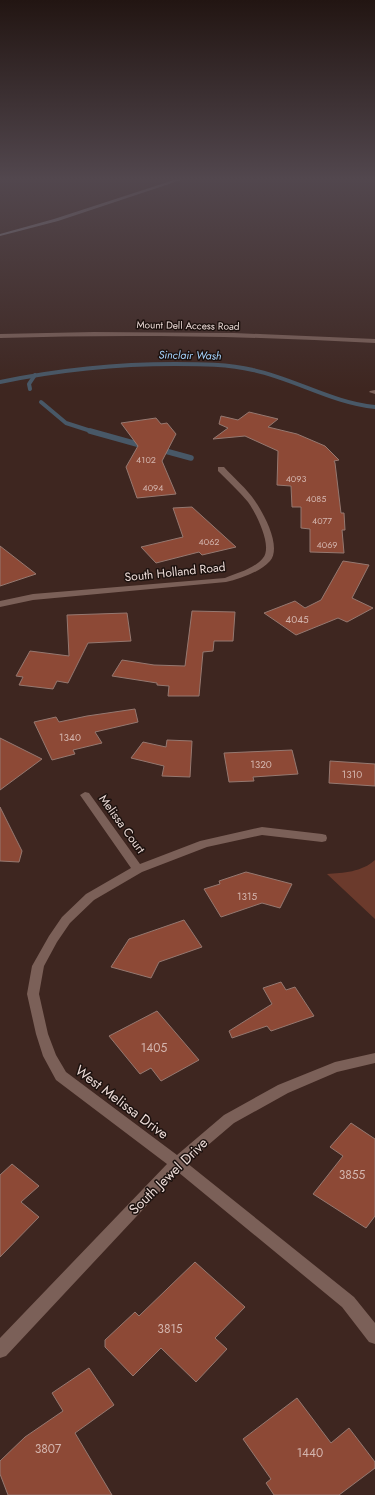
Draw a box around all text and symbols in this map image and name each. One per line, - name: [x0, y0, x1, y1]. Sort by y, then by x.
- street label: Mount Dell Access Road: [136, 317, 240, 334]
- water label: Sinclair Wash: [158, 346, 222, 364]
- house number: 4102: [136, 453, 156, 466]
- house number: 4093: [286, 472, 306, 485]
- house number: 4094: [142, 481, 164, 494]
- house number: 4085: [306, 492, 326, 505]
- house number: 4077: [312, 514, 332, 527]
- house number: 4062: [199, 535, 219, 548]
- house number: 4069: [316, 538, 338, 551]
- street label: South Holland Road: [124, 558, 226, 586]
- house number: 4045: [285, 612, 309, 627]
- house number: 1340: [59, 730, 81, 745]
- house number: 1320: [250, 757, 272, 772]
- house number: 1310: [342, 767, 362, 782]
- street label: Melissa Court: [94, 791, 150, 857]
- house number: 1315: [237, 889, 257, 904]
- house number: 1405: [141, 1039, 167, 1057]
- street label: West Melissa Drive: [71, 1060, 173, 1144]
- street label: South Jewel Drive: [124, 1133, 212, 1219]
- house number: 3855: [339, 1166, 366, 1184]
- house number: 3815: [157, 1320, 183, 1338]
- house number: 3807: [35, 1440, 62, 1458]
- house number: 1440: [297, 1444, 323, 1462]

